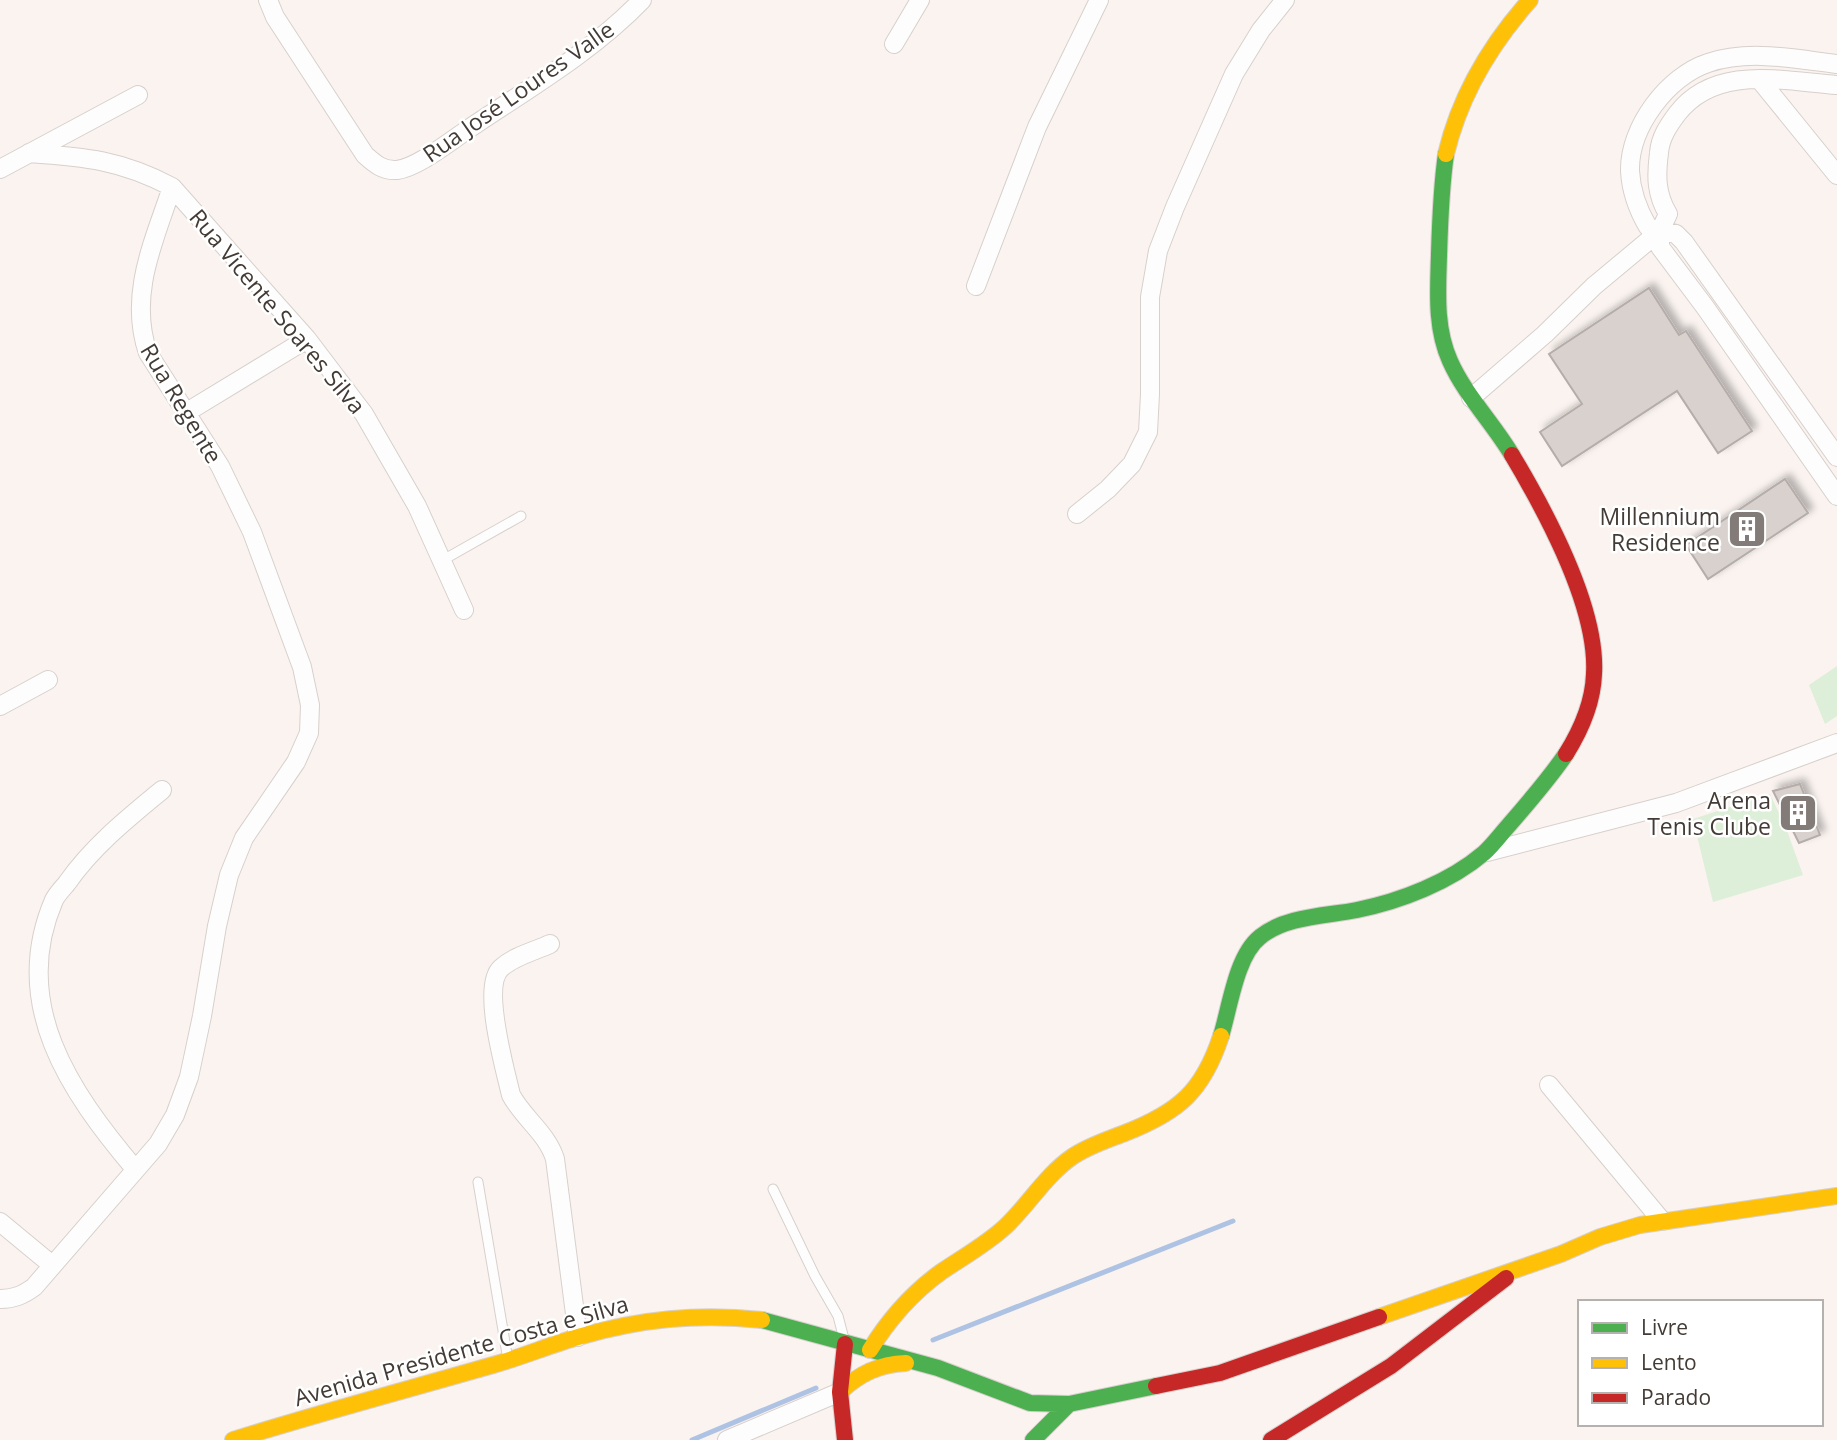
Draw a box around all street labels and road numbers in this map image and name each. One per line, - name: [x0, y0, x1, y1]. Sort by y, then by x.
- street label: Rua José Loures Valle: [416, 13, 620, 169]
- street label: Rua Vicente Soares Silva: [183, 202, 373, 420]
- street label: Rua Regente: [134, 337, 230, 469]
- street label: Avenida Presidente Costa e Silva: [290, 1287, 632, 1413]

